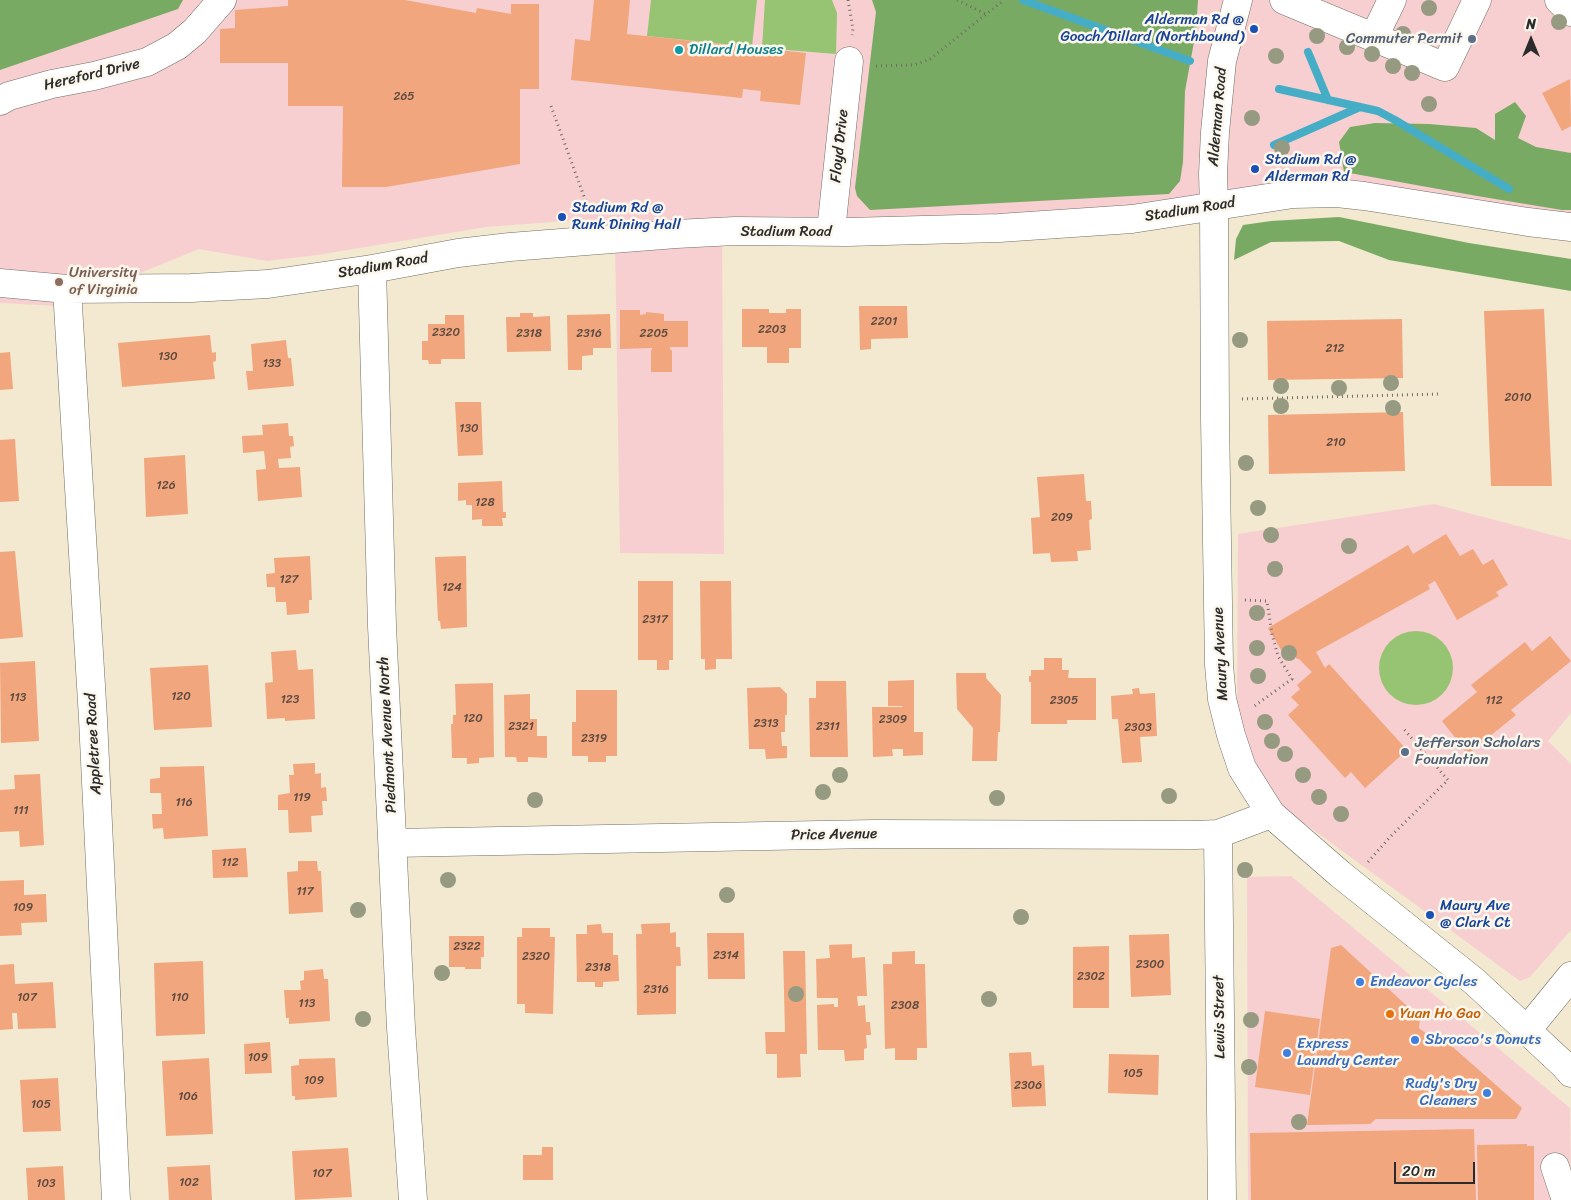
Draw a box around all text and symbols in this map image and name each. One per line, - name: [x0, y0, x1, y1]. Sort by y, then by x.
- place label: Alderman Rd @ Gooch/Dillard (Northbound): [1060, 11, 1244, 46]
- text: N: [1526, 12, 1536, 37]
- north arrow: [1506, 15, 1556, 65]
- marker: Alderman Rd @ Gooch/Dillard (Northbound): [1248, 23, 1260, 35]
- place label: Commuter Permit: [1346, 30, 1462, 48]
- marker: Commuter Permit: [1466, 33, 1478, 45]
- place label: Dillard Houses: [689, 41, 783, 59]
- marker: Dillard Houses: [673, 44, 685, 56]
- street label: Hereford Drive: [42, 55, 142, 95]
- street label: Alderman Road: [1205, 67, 1231, 167]
- house number: 265: [393, 90, 415, 104]
- street label: Floyd Drive: [827, 108, 853, 184]
- place label: Stadium Rd @ Alderman Rd: [1265, 151, 1356, 186]
- marker: Stadium Rd @ Alderman Rd: [1249, 163, 1261, 175]
- street label: Stadium Road: [1144, 194, 1236, 226]
- place label: Stadium Rd @ Runk Dining Hall: [572, 199, 681, 234]
- marker: Stadium Rd @ Runk Dining Hall: [556, 211, 568, 223]
- street label: Stadium Road: [740, 223, 832, 241]
- street label: Stadium Road: [337, 249, 429, 283]
- place label: University of Virginia: [69, 264, 138, 299]
- marker: University of Virginia: [53, 276, 65, 288]
- house number: 2201: [871, 315, 897, 329]
- house number: 2203: [758, 323, 786, 337]
- house number: 2320: [432, 326, 460, 340]
- house number: 2318: [516, 327, 542, 341]
- house number: 2316: [576, 327, 602, 341]
- house number: 2205: [640, 327, 668, 341]
- house number: 212: [1326, 342, 1344, 356]
- house number: 130: [158, 350, 178, 364]
- house number: 133: [263, 357, 281, 371]
- house number: 2010: [1504, 391, 1532, 405]
- house number: 130: [459, 422, 479, 436]
- house number: 210: [1326, 436, 1346, 450]
- house number: 126: [157, 479, 175, 493]
- house number: 128: [475, 496, 495, 510]
- house number: 209: [1051, 511, 1073, 525]
- house number: 127: [280, 573, 298, 587]
- house number: 124: [442, 581, 462, 595]
- street label: Maury Avenue: [1210, 607, 1232, 701]
- house number: 2317: [642, 613, 668, 627]
- street label: Piedmont Avenue North: [375, 656, 401, 814]
- house number: 120: [171, 690, 191, 704]
- house number: 113: [10, 691, 26, 705]
- street label: Appletree Road: [82, 693, 106, 795]
- house number: 123: [281, 693, 299, 707]
- house number: 2305: [1050, 694, 1078, 708]
- house number: 112: [1485, 694, 1503, 708]
- house number: 120: [463, 712, 483, 726]
- house number: 2309: [879, 713, 907, 727]
- house number: 2313: [753, 717, 779, 731]
- house number: 2321: [508, 720, 534, 734]
- house number: 2311: [816, 720, 840, 734]
- house number: 2303: [1124, 721, 1152, 735]
- house number: 2319: [581, 732, 607, 746]
- place label: Jefferson Scholars Foundation: [1415, 734, 1541, 769]
- marker: Jefferson Scholars Foundation: [1399, 746, 1411, 758]
- house number: 119: [293, 791, 311, 805]
- house number: 116: [175, 796, 193, 810]
- house number: 111: [13, 804, 29, 818]
- street label: Price Avenue: [791, 825, 877, 845]
- house number: 112: [221, 856, 239, 870]
- house number: 117: [296, 885, 314, 899]
- place label: Maury Ave @ Clark Ct: [1440, 897, 1511, 932]
- house number: 109: [13, 901, 33, 915]
- marker: Maury Ave @ Clark Ct: [1424, 909, 1436, 921]
- house number: 2322: [453, 940, 481, 954]
- house number: 2314: [713, 949, 739, 963]
- house number: 2320: [522, 950, 550, 964]
- house number: 2300: [1136, 958, 1164, 972]
- house number: 2318: [585, 961, 611, 975]
- house number: 2302: [1077, 970, 1105, 984]
- place label: Endeavor Cycles: [1370, 973, 1478, 991]
- street label: Lewis Street: [1210, 975, 1230, 1059]
- marker: Endeavor Cycles: [1354, 976, 1366, 988]
- house number: 2316: [643, 983, 669, 997]
- house number: 107: [17, 991, 37, 1005]
- house number: 110: [171, 991, 189, 1005]
- house number: 113: [299, 997, 315, 1011]
- house number: 2308: [891, 999, 919, 1013]
- place label: Yuan Ho Gao: [1400, 1005, 1481, 1023]
- marker: Yuan Ho Gao: [1384, 1008, 1396, 1020]
- place label: Sbrocco's Donuts: [1425, 1031, 1541, 1049]
- marker: Sbrocco's Donuts: [1409, 1034, 1421, 1046]
- place label: Express Laundry Center: [1297, 1035, 1399, 1070]
- marker: Express Laundry Center: [1281, 1047, 1293, 1059]
- house number: 109: [248, 1051, 268, 1065]
- house number: 105: [1123, 1067, 1143, 1081]
- house number: 109: [304, 1074, 324, 1088]
- place label: Rudy's Dry Cleaners: [1406, 1075, 1477, 1110]
- house number: 2306: [1014, 1079, 1042, 1093]
- marker: Rudy's Dry Cleaners: [1481, 1087, 1493, 1099]
- house number: 106: [178, 1090, 198, 1104]
- house number: 105: [31, 1098, 51, 1112]
- scale bar: [1396, 1152, 1477, 1184]
- text: 20 m: [1402, 1158, 1436, 1184]
- house number: 107: [312, 1167, 332, 1181]
- house number: 102: [179, 1176, 199, 1190]
- house number: 103: [36, 1177, 56, 1191]

